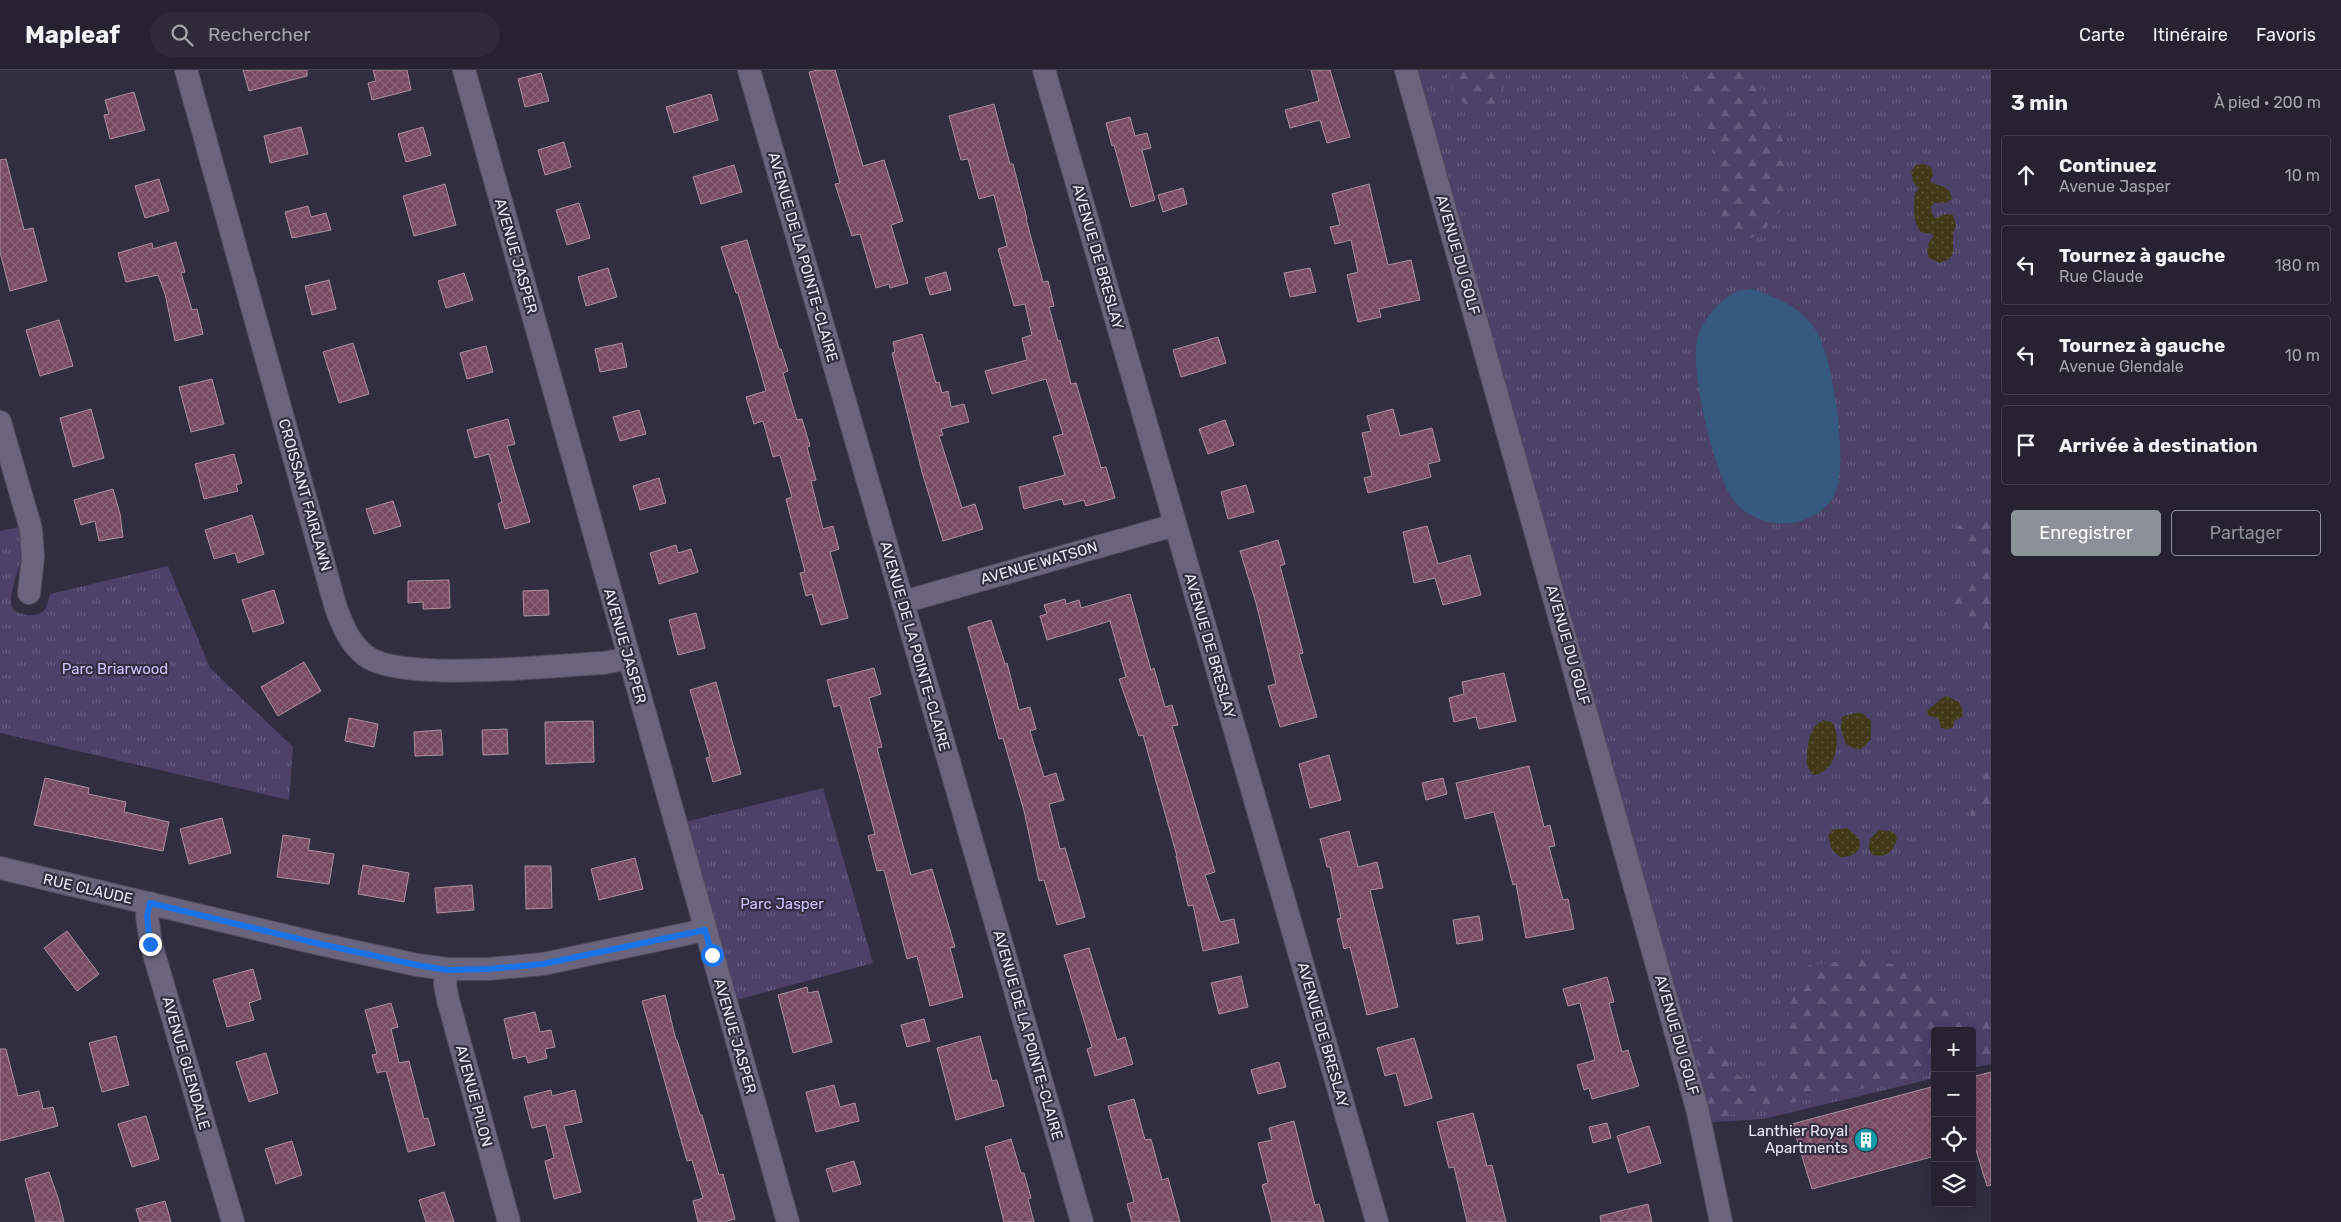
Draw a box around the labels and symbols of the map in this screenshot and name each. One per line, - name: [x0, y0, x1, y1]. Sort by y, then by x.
- street label: AVENUE DE LA POINTE-CLAIRE: [764, 150, 842, 364]
- street label: AVENUE DE BRESLAY: [1069, 182, 1127, 332]
- street label: AVENUE DU GOLF: [1432, 193, 1484, 317]
- street label: AVENUE JASPER: [491, 196, 541, 316]
- street label: CROISSANT FAIRLAWN: [275, 417, 335, 573]
- street label: AVENUE WATSON: [978, 538, 1100, 588]
- street label: AVENUE DE LA POINTE-CLAIRE: [876, 539, 954, 753]
- street label: AVENUE DE BRESLAY: [1181, 571, 1239, 721]
- street label: AVENUE DU GOLF: [1542, 583, 1594, 707]
- street label: AVENUE JASPER: [600, 586, 650, 706]
- park label: Parc Briarwood: [62, 660, 168, 678]
- street label: RUE CLAUDE: [41, 870, 135, 908]
- park label: Parc Jasper: [740, 895, 824, 913]
- street label: AVENUE DE LA POINTE-CLAIRE: [989, 928, 1067, 1142]
- route end: [139, 933, 162, 956]
- route start: [701, 944, 724, 967]
- street label: AVENUE DE BRESLAY: [1294, 960, 1352, 1110]
- street label: AVENUE DU GOLF: [1651, 973, 1703, 1097]
- street label: AVENUE JASPER: [710, 976, 760, 1096]
- street label: AVENUE GLENDALE: [158, 994, 214, 1132]
- street label: AVENUE PILON: [452, 1043, 496, 1149]
- place label: Lanthier Royal Apartments: [1748, 1122, 1848, 1157]
- building icon: Lanthier Royal Apartments: [1853, 1127, 1879, 1153]

